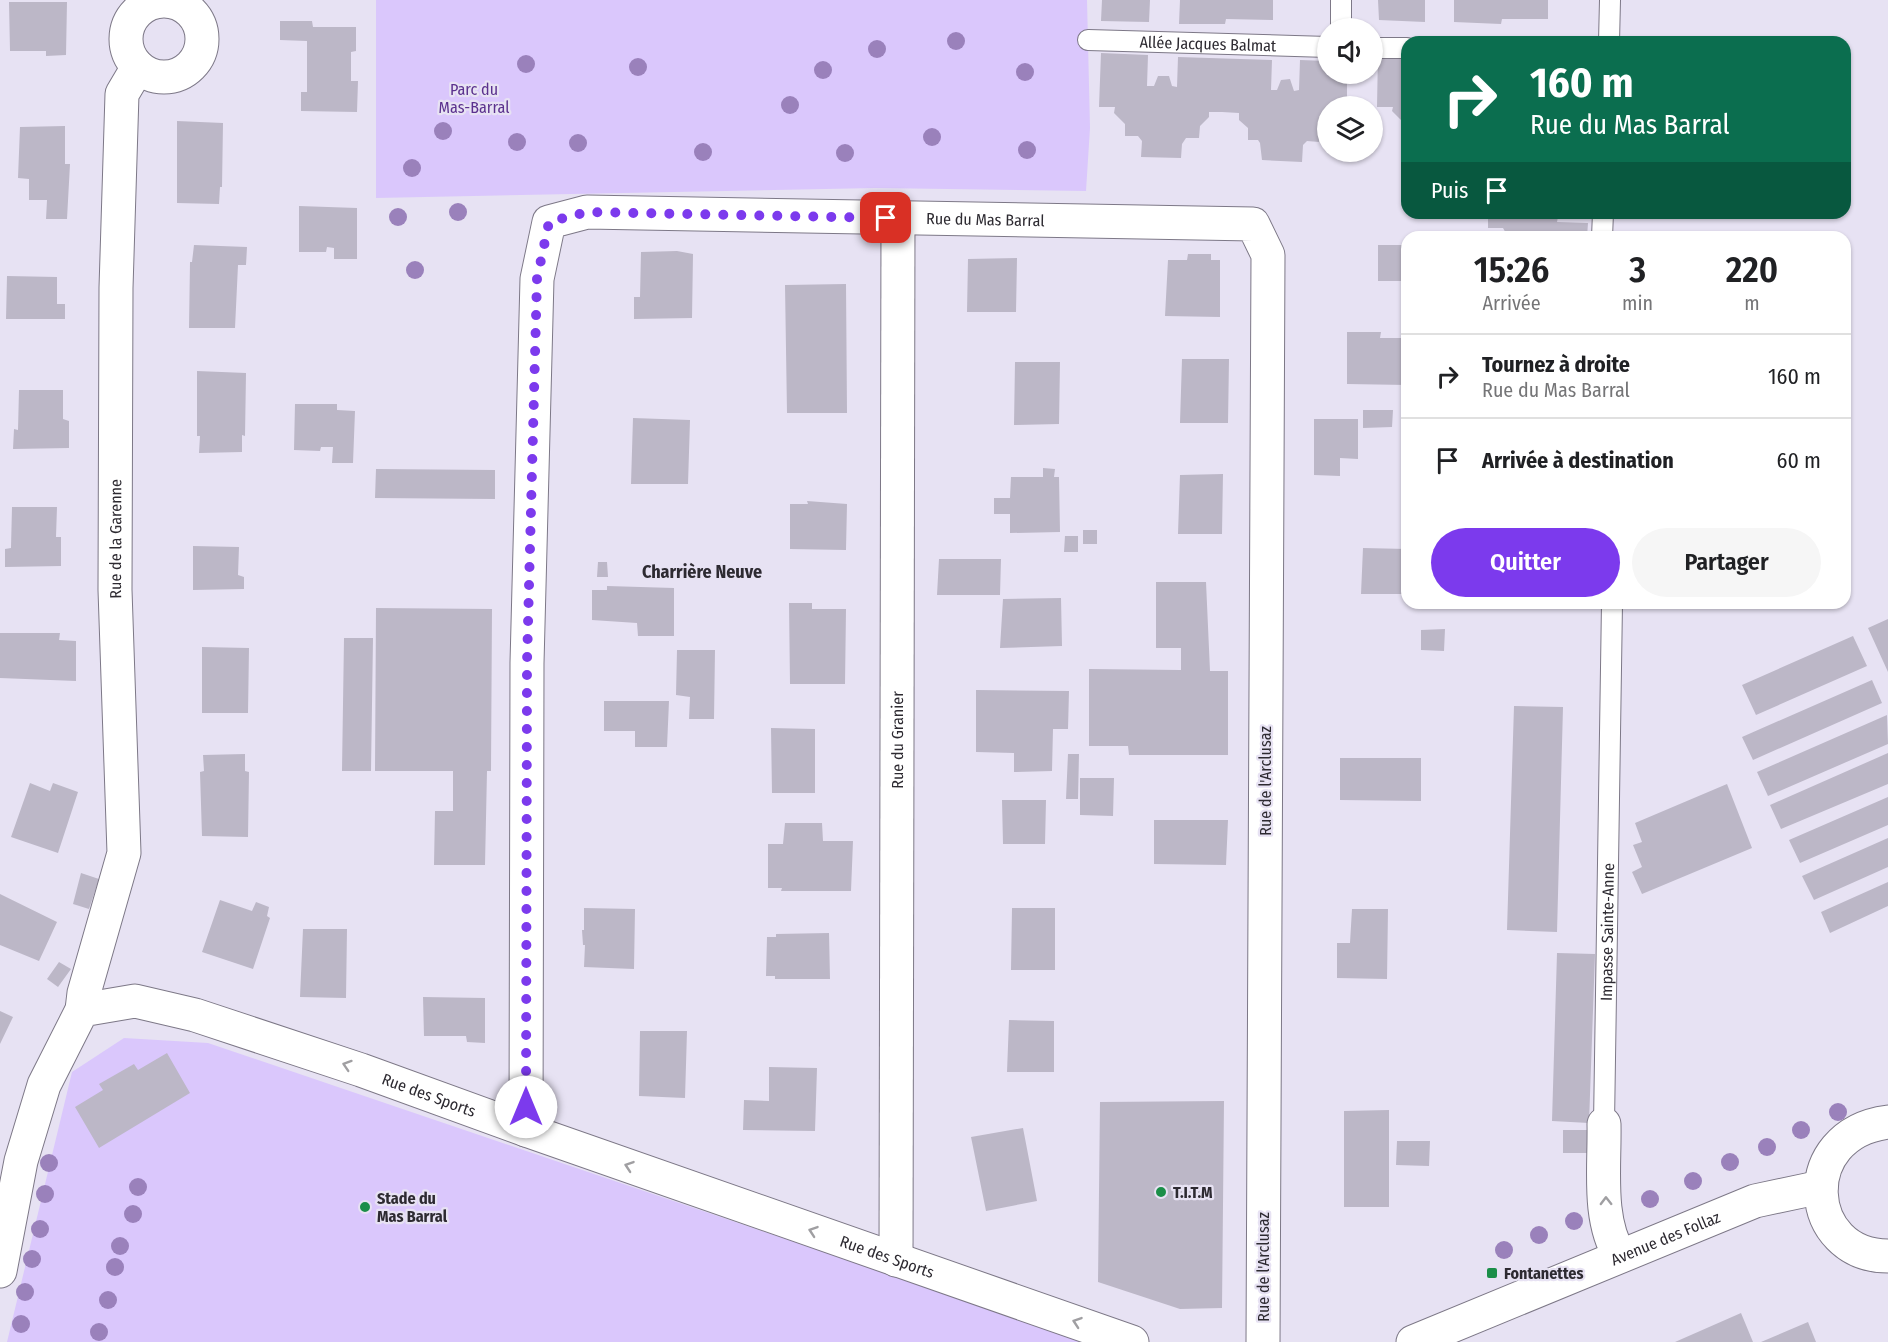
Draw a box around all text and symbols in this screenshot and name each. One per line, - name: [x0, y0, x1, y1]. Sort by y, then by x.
- map controls: [1317, 18, 1383, 162]
- button: sound: [1317, 18, 1383, 84]
- street label: Allée Jacques Balmat: [1139, 32, 1277, 55]
- text: 160 m: [1530, 58, 1633, 108]
- icon: right: [1431, 60, 1509, 138]
- park label: Parc du Mas-Barral: [439, 80, 509, 117]
- button: layers: [1317, 96, 1383, 162]
- text: Rue du Mas Barral: [1530, 109, 1730, 141]
- icon: arrive: [1480, 174, 1513, 207]
- text: Puis: [1431, 177, 1468, 204]
- pin: [860, 192, 911, 243]
- icon: arrive: [869, 201, 902, 234]
- street label: Rue du Mas Barral: [926, 209, 1045, 230]
- text: 15:26: [1474, 248, 1549, 292]
- text: 3: [1629, 248, 1646, 292]
- text: 220: [1726, 248, 1778, 292]
- text: Arrivée: [1483, 291, 1541, 315]
- text: min: [1622, 291, 1653, 315]
- text: m: [1744, 291, 1760, 315]
- text: Tournez à droite: [1482, 351, 1630, 378]
- icon: right: [1431, 360, 1464, 393]
- text: 160 m: [1768, 363, 1821, 390]
- text: Rue du Mas Barral: [1482, 378, 1630, 402]
- icon: arrive: [1431, 444, 1464, 477]
- text: Arrivée à destination: [1482, 447, 1674, 474]
- text: 60 m: [1777, 447, 1821, 474]
- street label: Rue de la Garenne: [105, 479, 125, 599]
- button: Quitter: [1431, 528, 1620, 597]
- button: Partager: [1632, 528, 1821, 597]
- district label: Charrière Neuve: [642, 561, 762, 583]
- street label: Rue du Granier: [887, 691, 907, 789]
- street label: Rue de l'Arclusaz: [1256, 726, 1275, 836]
- street label: Impasse Sainte-Anne: [1596, 863, 1618, 1001]
- one-way arrow: [342, 1060, 353, 1072]
- street label: Rue des Sports: [379, 1069, 479, 1121]
- position arrow: [494, 1075, 558, 1139]
- one-way arrow: [624, 1161, 635, 1174]
- place label: T.I.T.M: [1173, 1183, 1213, 1202]
- marker: T.I.T.M: [1154, 1185, 1168, 1199]
- place label: Stade du Mas Barral: [377, 1189, 448, 1226]
- one-way arrow: [1599, 1197, 1612, 1206]
- marker: Stade du Mas Barral: [358, 1200, 372, 1214]
- street label: Avenue des Follaz: [1608, 1207, 1723, 1269]
- street label: Rue de l'Arclusaz: [1254, 1212, 1273, 1322]
- one-way arrow: [808, 1225, 819, 1238]
- street label: Rue des Sports: [838, 1231, 937, 1282]
- place label: Fontanettes: [1504, 1264, 1583, 1283]
- marker: Fontanettes: [1485, 1266, 1499, 1280]
- one-way arrow: [1072, 1316, 1083, 1329]

